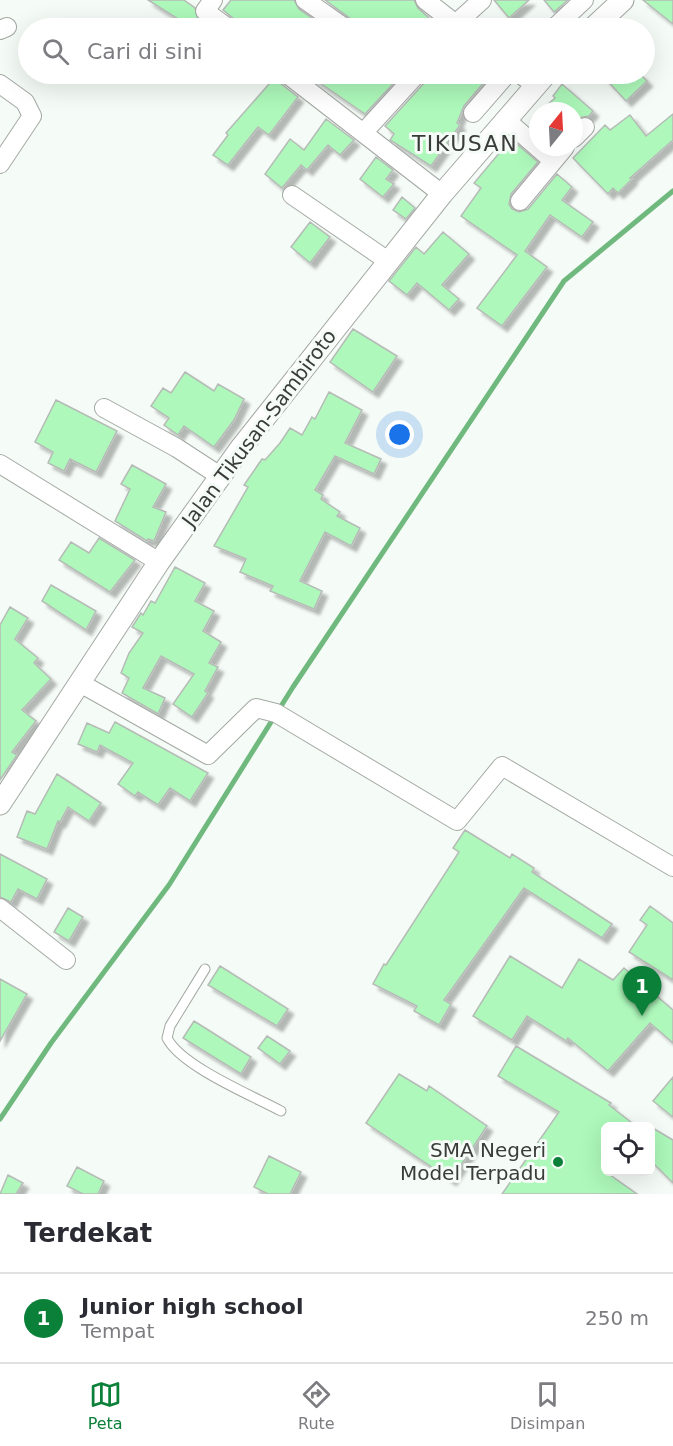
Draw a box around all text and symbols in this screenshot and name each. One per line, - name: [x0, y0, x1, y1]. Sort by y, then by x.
- search box: [18, 18, 655, 84]
- icon: search: [39, 35, 72, 68]
- text: Cari di sini: [87, 39, 203, 64]
- north arrow: [529, 102, 583, 156]
- district label: TIKUSAN: [411, 131, 518, 156]
- street label: Jalan Tikusan-Sambiroto: [176, 324, 341, 533]
- your location: [385, 420, 414, 449]
- pin: 1: [622, 966, 662, 1016]
- map controls: [601, 1122, 655, 1176]
- button: locate: [601, 1122, 655, 1176]
- place label: SMA Negeri Model Terpadu: [400, 1138, 546, 1185]
- marker: SMA Negeri Model Terpadu: [551, 1155, 565, 1169]
- text: Terdekat: [24, 1218, 152, 1248]
- text: Junior high school: [81, 1294, 304, 1319]
- text: 1: [37, 1306, 50, 1330]
- text: 250 m: [585, 1306, 649, 1330]
- text: Tempat: [81, 1319, 154, 1343]
- tab: Peta: [88, 1378, 123, 1433]
- tab: Rute: [298, 1378, 335, 1433]
- tab: Disimpan: [510, 1378, 585, 1433]

